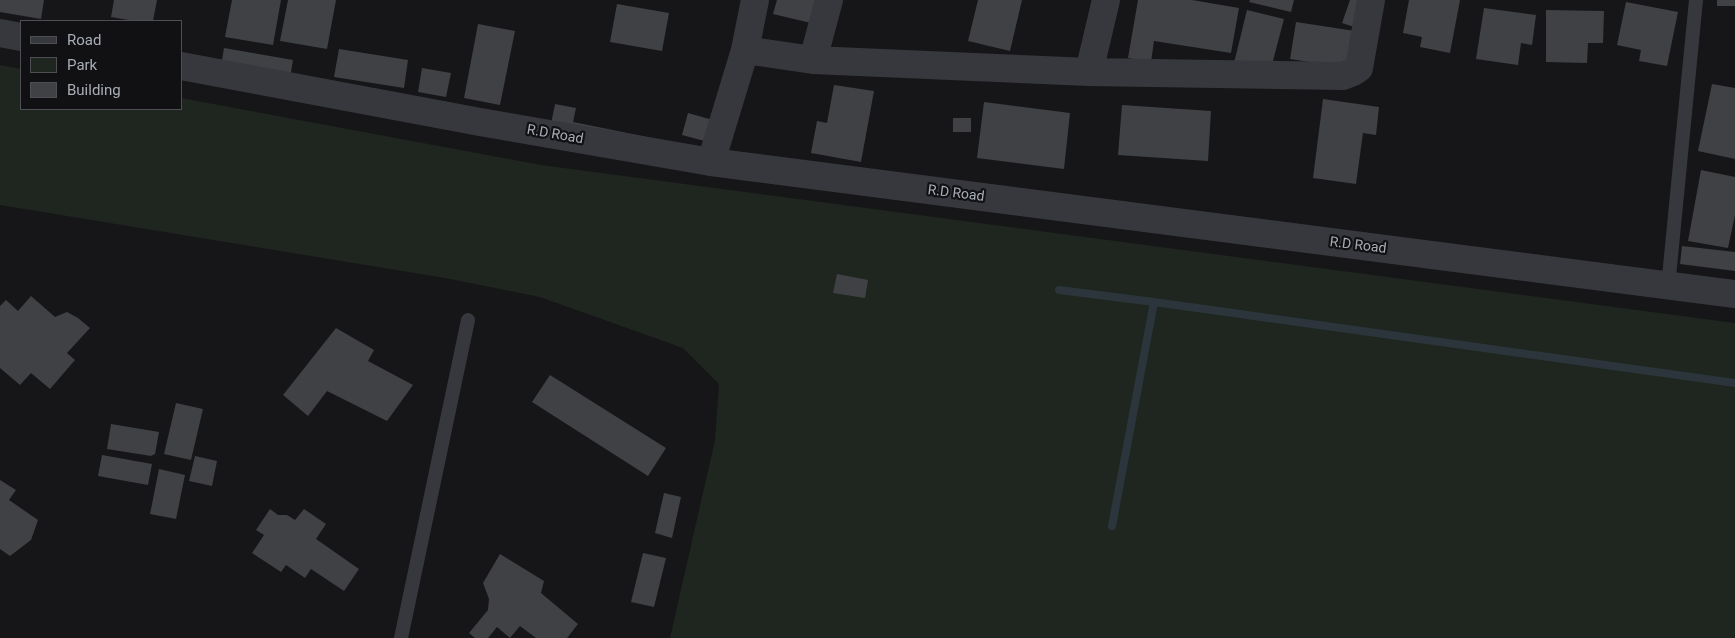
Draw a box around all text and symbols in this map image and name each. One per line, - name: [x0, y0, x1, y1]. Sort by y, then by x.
- legend: [20, 20, 182, 110]
- text: Road: [67, 31, 101, 49]
- text: Park: [67, 56, 97, 74]
- text: Building: [67, 81, 121, 99]
- street label: R.D Road: [525, 122, 585, 148]
- street label: R.D Road: [927, 182, 985, 206]
- street label: R.D Road: [1329, 234, 1387, 258]

